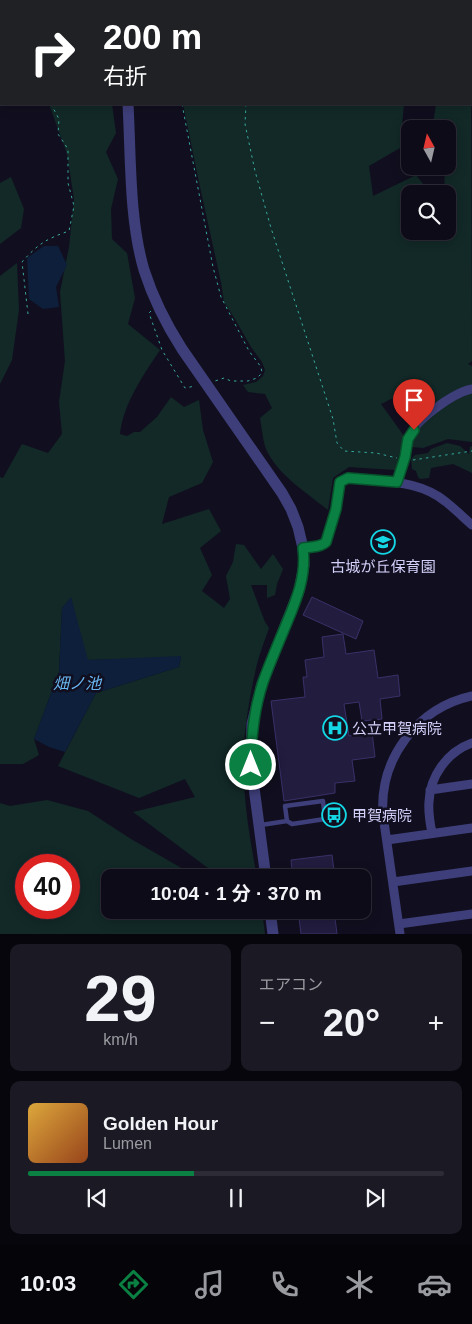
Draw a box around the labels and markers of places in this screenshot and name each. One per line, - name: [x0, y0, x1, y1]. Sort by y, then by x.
- pin: [393, 379, 435, 430]
- school or university icon: 古城が丘保育園: [370, 529, 396, 555]
- place label: 古城が丘保育園: [330, 558, 436, 575]
- hospital icon: 公立甲賀病院: [322, 715, 348, 741]
- place label: 公立甲賀病院: [352, 720, 442, 737]
- bus stop icon: 甲賀病院: [321, 802, 347, 828]
- place label: 甲賀病院: [352, 807, 412, 824]

